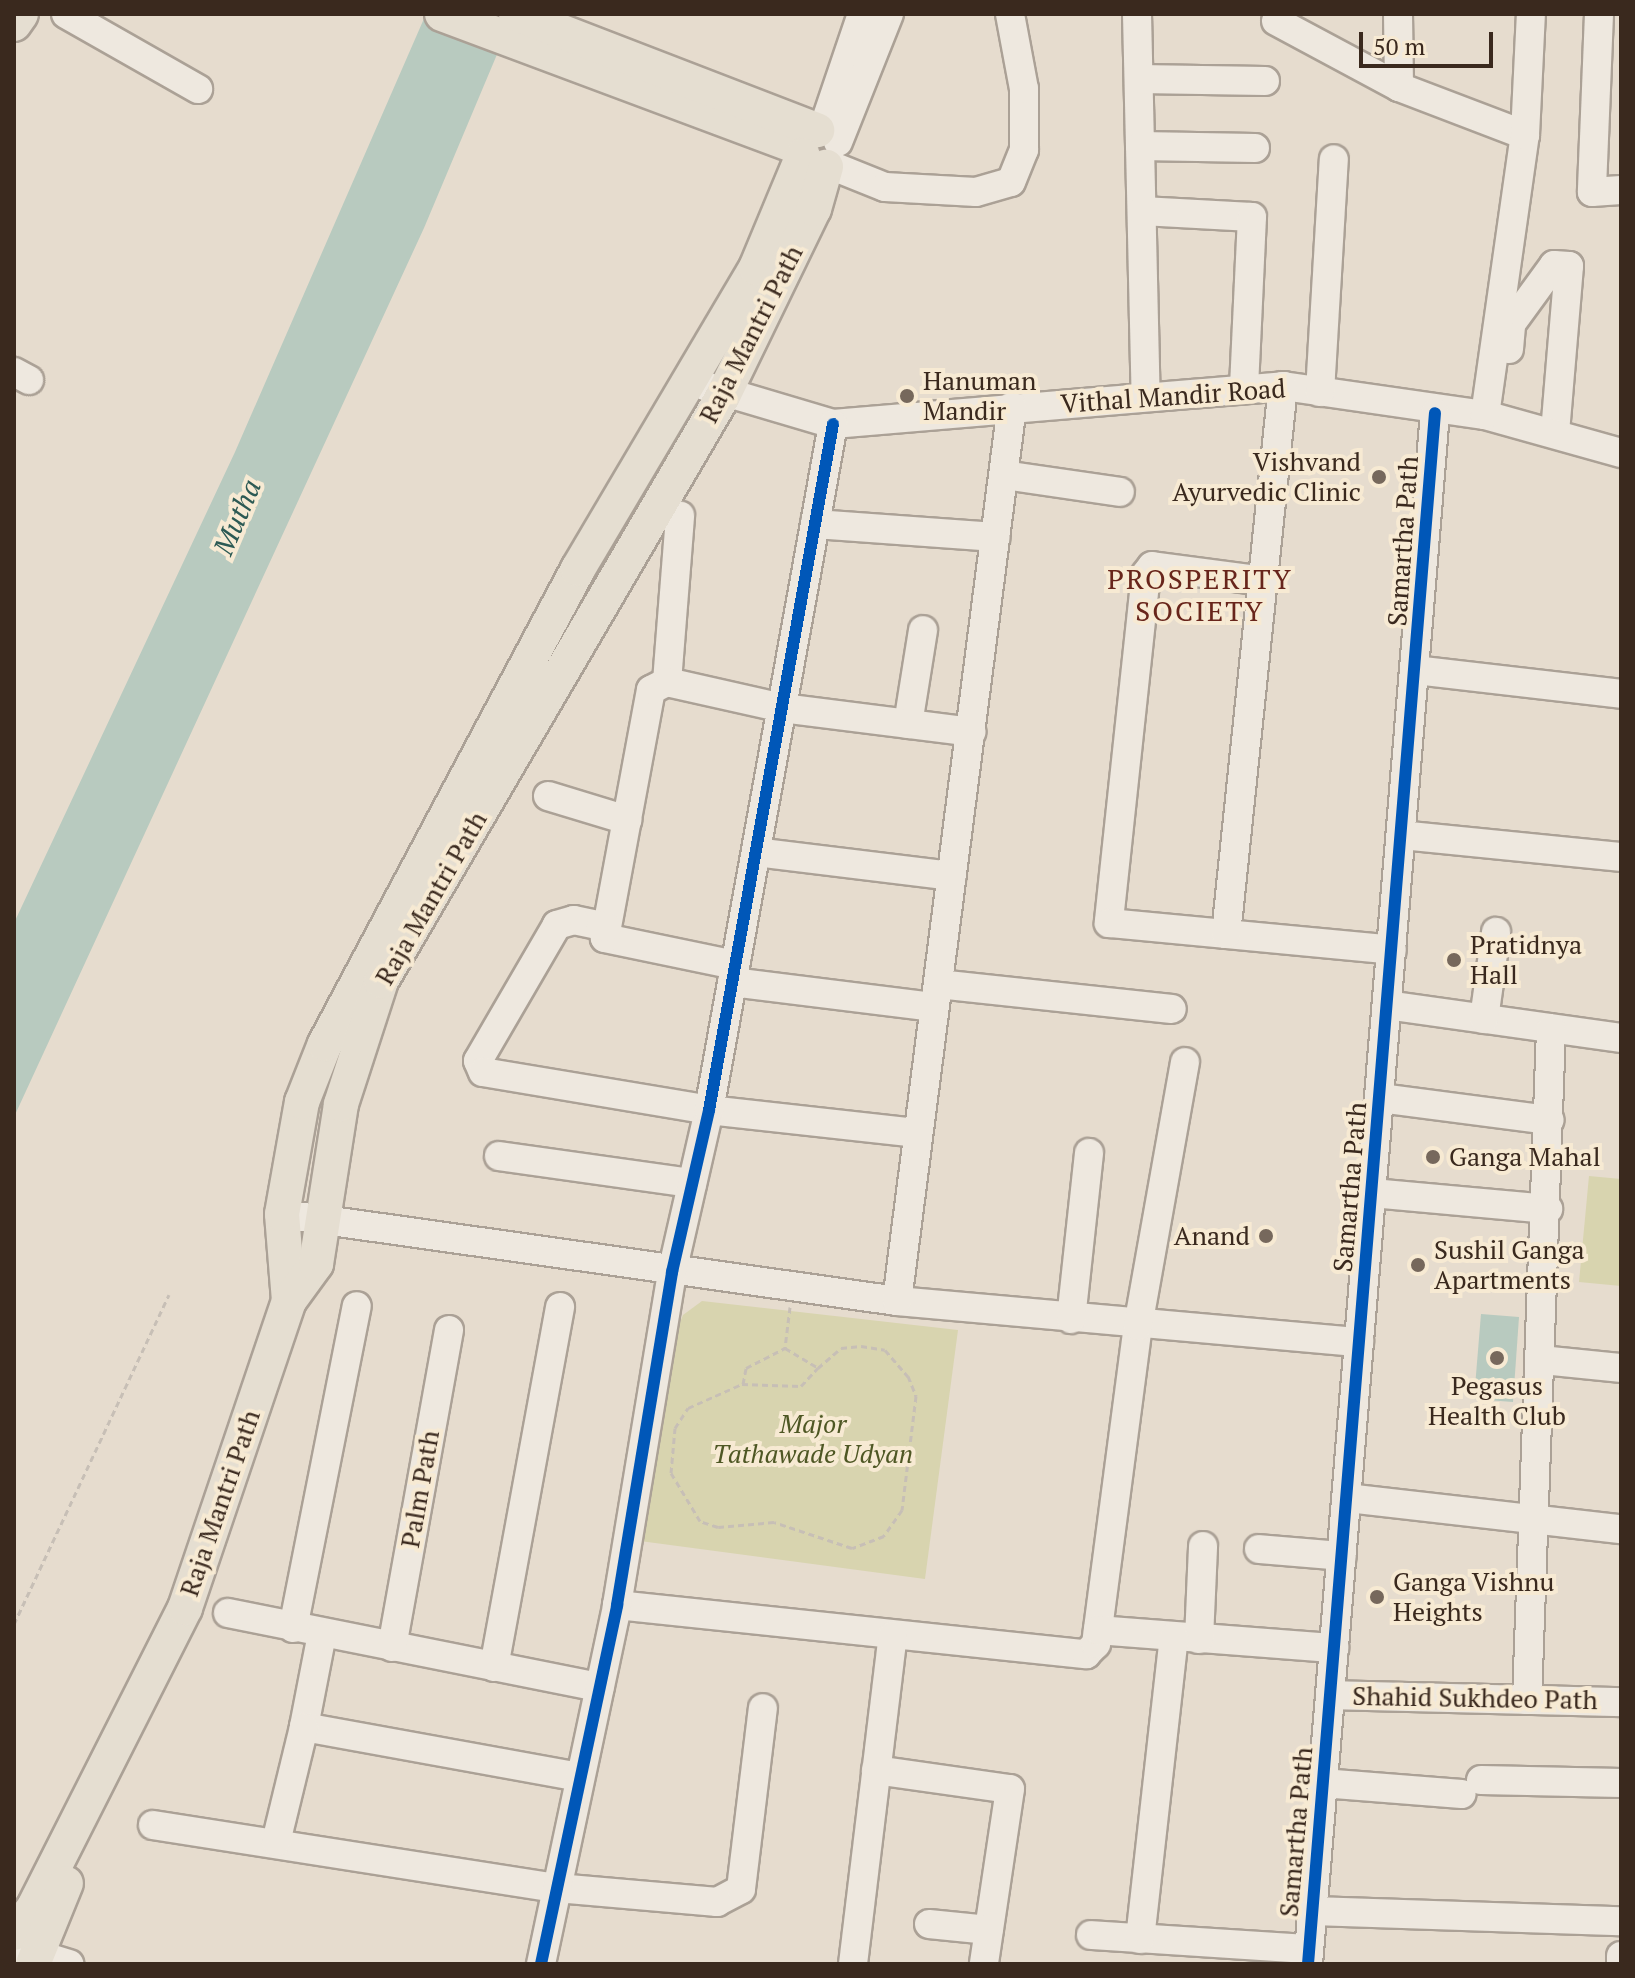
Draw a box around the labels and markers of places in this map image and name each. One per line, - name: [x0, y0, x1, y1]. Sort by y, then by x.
- place label: Hanuman Mandir: [923, 365, 1036, 426]
- marker: Hanuman Mandir: [898, 387, 916, 405]
- place label: Vishvand Ayurvedic Clinic: [1172, 446, 1361, 508]
- marker: Vishvand Ayurvedic Clinic: [1368, 466, 1390, 488]
- place label: Pratidnya Hall: [1470, 929, 1582, 990]
- marker: Pratidnya Hall: [1445, 951, 1463, 969]
- place label: Ganga Mahal: [1449, 1141, 1600, 1173]
- marker: Ganga Mahal: [1424, 1148, 1442, 1166]
- place label: Anand: [1174, 1220, 1250, 1252]
- marker: Anand: [1257, 1227, 1275, 1245]
- place label: Sushil Ganga Apartments: [1434, 1234, 1585, 1296]
- marker: Sushil Ganga Apartments: [1409, 1256, 1427, 1274]
- marker: Pegasus Health Club: [1488, 1349, 1506, 1367]
- place label: Pegasus Health Club: [1428, 1370, 1566, 1432]
- place label: Ganga Vishnu Heights: [1393, 1566, 1555, 1628]
- marker: Ganga Vishnu Heights: [1368, 1588, 1386, 1606]

